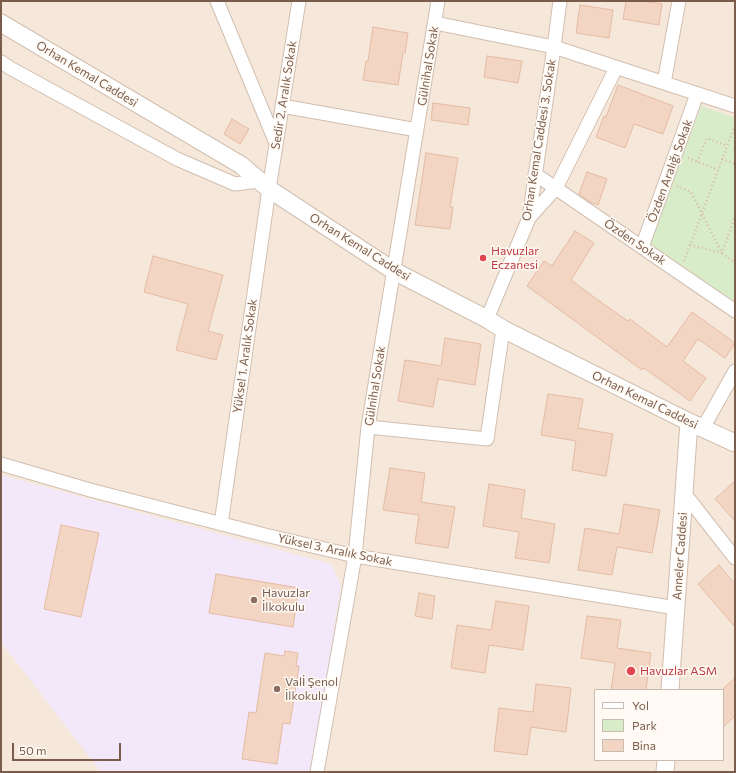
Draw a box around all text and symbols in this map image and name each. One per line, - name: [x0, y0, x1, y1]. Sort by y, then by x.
- street label: Gülnihal Sokak: [415, 25, 441, 107]
- street label: Orhan Kemal Caddesi: [33, 38, 141, 110]
- street label: Sedir 2. Aralık Sokak: [268, 40, 300, 150]
- street label: Orhan Kemal Caddesi 3. Sokak: [519, 58, 559, 222]
- street label: Özden Aralığı Sokak: [645, 117, 695, 225]
- street label: Orhan Kemal Caddesi: [307, 210, 413, 284]
- street label: Özden Sokak: [601, 216, 669, 268]
- place label: Havuzlar Eczanesi: [491, 244, 539, 272]
- marker: Havuzlar Eczanesi: [478, 253, 488, 263]
- street label: Yüksel 1. Aralık Sokak: [230, 298, 260, 414]
- street label: Gülnihal Sokak: [362, 345, 388, 427]
- street label: Orhan Kemal Caddesi: [590, 368, 700, 432]
- street label: Anneler Caddesi: [670, 512, 690, 600]
- street label: Yüksel 3. Aralık Sokak: [276, 531, 394, 569]
- place label: Havuzlar İlkokulu: [262, 586, 310, 614]
- marker: Havuzlar İlkokulu: [249, 595, 259, 605]
- place label: Havuzlar ASM: [640, 664, 717, 678]
- marker: Havuzlar ASM: [625, 665, 637, 677]
- place label: Valİ Şenol İlkokulu: [285, 675, 338, 703]
- marker: Valİ Şenol İlkokulu: [272, 684, 282, 694]
- legend: [594, 689, 724, 761]
- text: Yol: [632, 698, 649, 712]
- text: Park: [632, 718, 657, 732]
- scale bar: [14, 735, 123, 761]
- text: Bina: [632, 738, 656, 752]
- text: 50 m: [19, 743, 47, 757]

